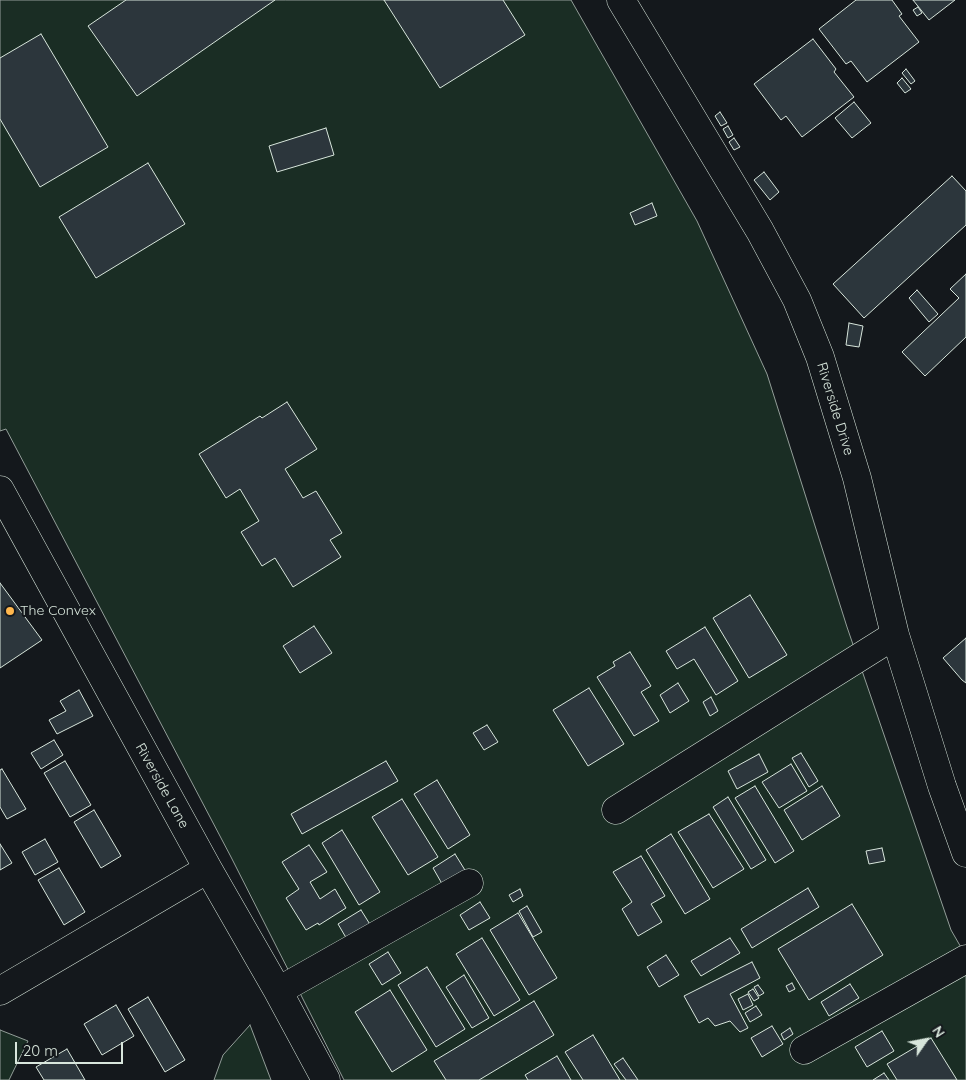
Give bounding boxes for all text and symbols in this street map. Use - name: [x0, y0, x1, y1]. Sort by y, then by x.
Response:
- street label: Riverside Drive: [813, 360, 857, 458]
- place label: The Convex: [20, 603, 96, 619]
- marker: The Convex: [4, 605, 16, 617]
- street label: Riverside Lane: [132, 741, 192, 831]
- north arrow: [901, 1015, 951, 1065]
- text: N: [928, 1023, 949, 1041]
- scale bar: [18, 1032, 125, 1064]
- text: 20 m: [23, 1041, 58, 1060]

